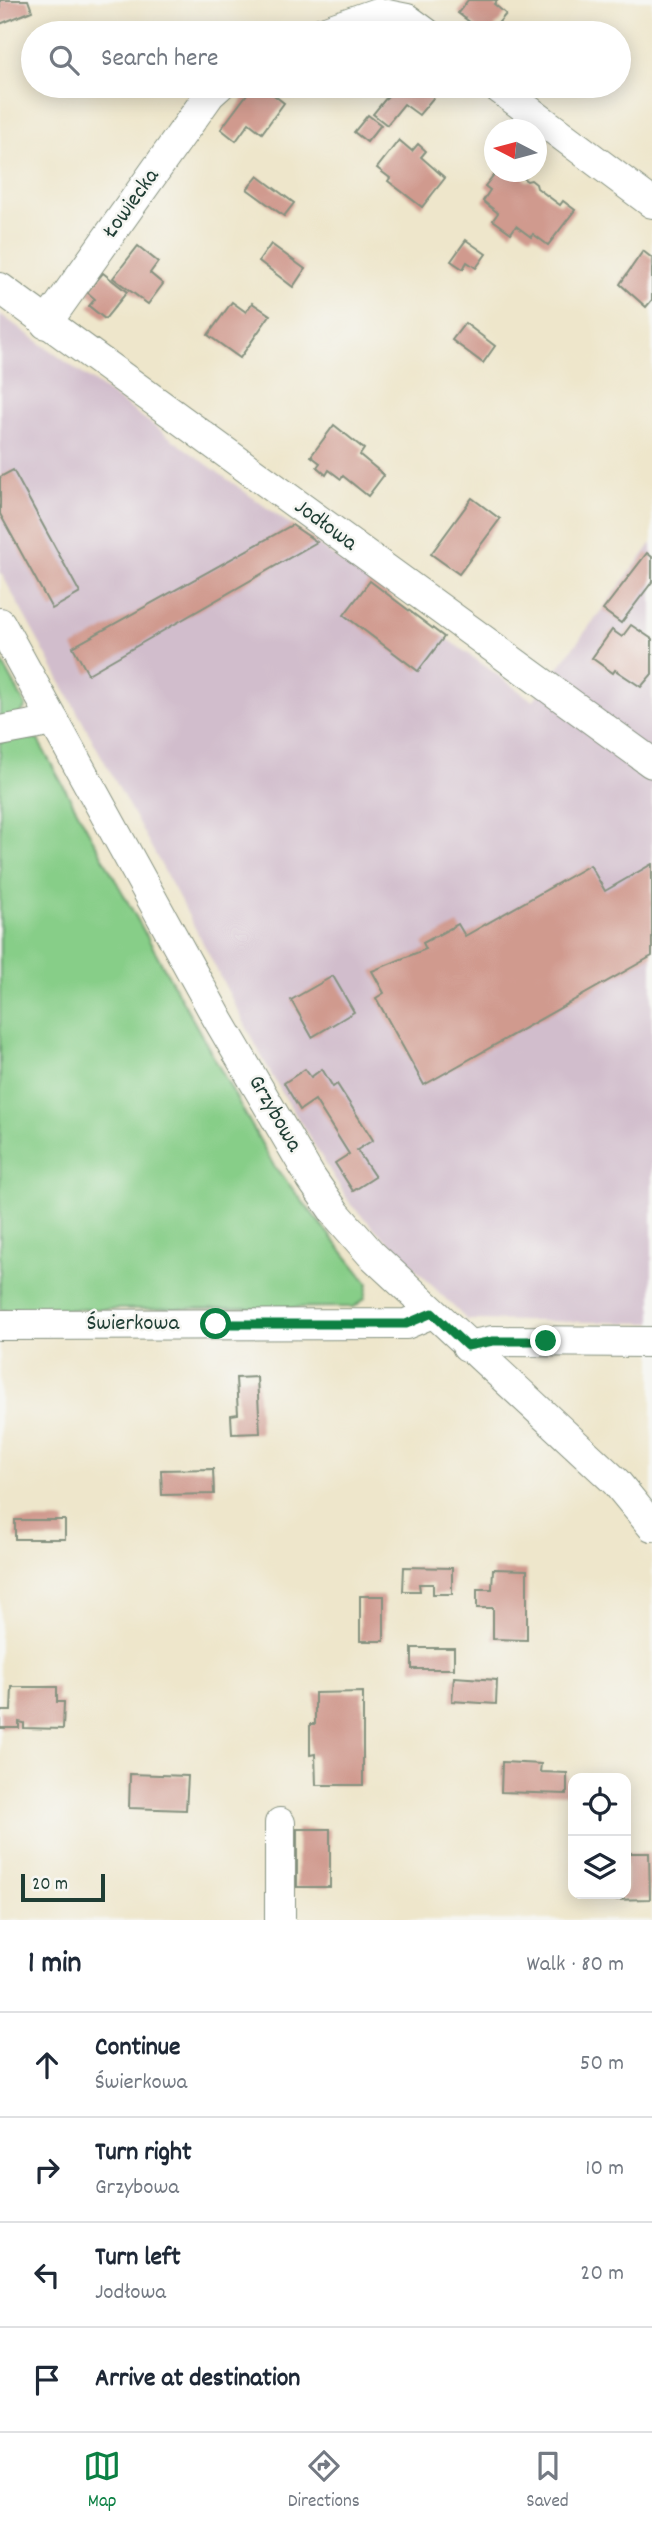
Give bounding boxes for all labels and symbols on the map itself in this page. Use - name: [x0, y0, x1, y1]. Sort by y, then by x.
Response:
- north arrow: [484, 119, 547, 182]
- street label: Łowiecka: [95, 162, 169, 246]
- street label: Jodłowa: [287, 492, 364, 561]
- street label: Grzybowa: [239, 1069, 310, 1160]
- street label: Świerkowa: [87, 1308, 180, 1341]
- route start: [200, 1308, 231, 1339]
- route end: [530, 1325, 561, 1356]
- scale bar: [21, 1871, 105, 1903]

